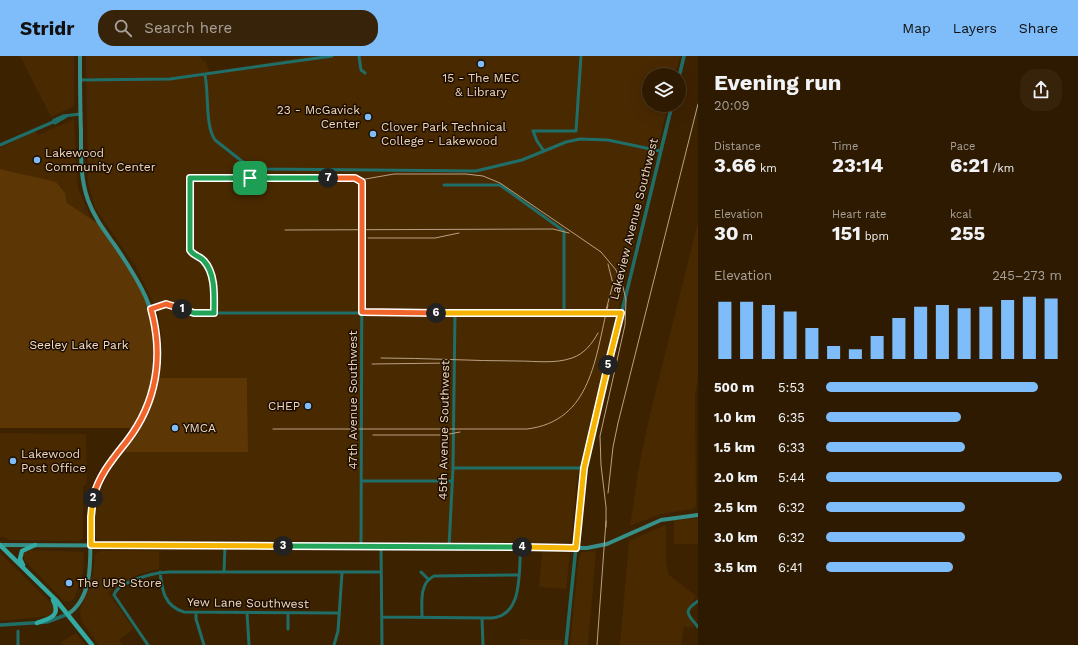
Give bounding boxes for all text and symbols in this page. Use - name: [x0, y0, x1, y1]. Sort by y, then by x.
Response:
- search box: [98, 10, 378, 46]
- text: Stridr: [20, 17, 74, 40]
- icon: search: [112, 17, 134, 39]
- text: Search here: [144, 19, 232, 37]
- text: Map: [902, 20, 931, 36]
- text: Layers: [953, 20, 997, 36]
- text: Share: [1019, 20, 1058, 36]
- marker: 15 - The MEC & Library: [476, 59, 486, 69]
- map controls: [642, 68, 686, 112]
- button: layers: [642, 68, 686, 112]
- button: share: [1020, 69, 1062, 111]
- text: Evening run: [714, 70, 842, 95]
- place label: 15 - The MEC & Library: [442, 71, 520, 99]
- text: 20:09: [714, 98, 750, 113]
- place label: 23 - McGavick Center: [277, 103, 360, 131]
- marker: 23 - McGavick Center: [363, 112, 373, 122]
- place label: Clover Park Technical College - Lakewood: [381, 120, 506, 148]
- marker: Clover Park Technical College - Lakewood: [368, 129, 378, 139]
- street label: Lakeview Avenue Southwest: [607, 137, 661, 301]
- text: Distance: [714, 140, 761, 153]
- text: Time: [832, 140, 858, 153]
- text: Pace: [950, 140, 975, 153]
- place label: Lakewood Community Center: [45, 146, 156, 174]
- text: 3.66: [714, 153, 756, 177]
- text: 23:14: [832, 153, 883, 177]
- text: 6:21: [950, 153, 989, 177]
- marker: Lakewood Community Center: [32, 155, 42, 165]
- pin: [233, 161, 267, 195]
- text: km: [756, 162, 777, 175]
- text: /km: [989, 162, 1014, 175]
- icon: arrive: [239, 167, 261, 189]
- pin: 7: [318, 168, 338, 188]
- text: 7: [325, 171, 331, 184]
- text: Elevation: [714, 208, 763, 221]
- text: Heart rate: [832, 208, 886, 221]
- text: kcal: [950, 208, 972, 221]
- text: 30: [714, 221, 739, 245]
- text: 151: [832, 221, 861, 245]
- text: 255: [950, 221, 985, 245]
- text: m: [739, 230, 753, 243]
- text: bpm: [861, 230, 889, 243]
- text: Elevation: [714, 268, 772, 283]
- text: 245–273 m: [992, 268, 1062, 283]
- pin: 1: [172, 299, 192, 319]
- text: 1: [180, 302, 184, 315]
- pin: 6: [426, 303, 446, 323]
- text: 6: [433, 306, 439, 319]
- street label: 47th Avenue Southwest: [346, 331, 360, 469]
- park label: Seeley Lake Park: [29, 338, 129, 352]
- pin: 5: [598, 355, 618, 375]
- text: 5: [605, 358, 611, 371]
- street label: 45th Avenue Southwest: [436, 360, 452, 500]
- text: 500 m: [714, 380, 754, 395]
- text: 5:53: [778, 380, 805, 395]
- place label: CHEP: [268, 399, 300, 413]
- marker: CHEP: [303, 401, 313, 411]
- text: 1.0 km: [714, 410, 756, 425]
- text: 6:35: [778, 410, 805, 425]
- place label: YMCA: [183, 421, 216, 435]
- marker: YMCA: [170, 423, 180, 433]
- text: 1.5 km: [714, 440, 755, 455]
- text: 6:33: [778, 440, 805, 455]
- place label: Lakewood Post Office: [21, 447, 86, 475]
- marker: Lakewood Post Office: [8, 456, 18, 466]
- text: 2.0 km: [714, 470, 758, 485]
- text: 5:44: [778, 470, 805, 485]
- pin: 2: [83, 488, 103, 508]
- text: 2: [90, 491, 96, 504]
- text: 2.5 km: [714, 500, 757, 515]
- text: 6:32: [778, 500, 805, 515]
- text: 3.0 km: [714, 530, 758, 545]
- text: 6:32: [778, 530, 805, 545]
- pin: 3: [273, 536, 293, 556]
- pin: 4: [512, 537, 532, 557]
- text: 3: [280, 539, 286, 552]
- text: 4: [518, 540, 526, 553]
- text: 3.5 km: [714, 560, 757, 575]
- text: 6:41: [778, 560, 803, 575]
- place label: The UPS Store: [77, 576, 162, 590]
- marker: The UPS Store: [64, 578, 74, 588]
- street label: Yew Lane Southwest: [187, 595, 309, 611]

